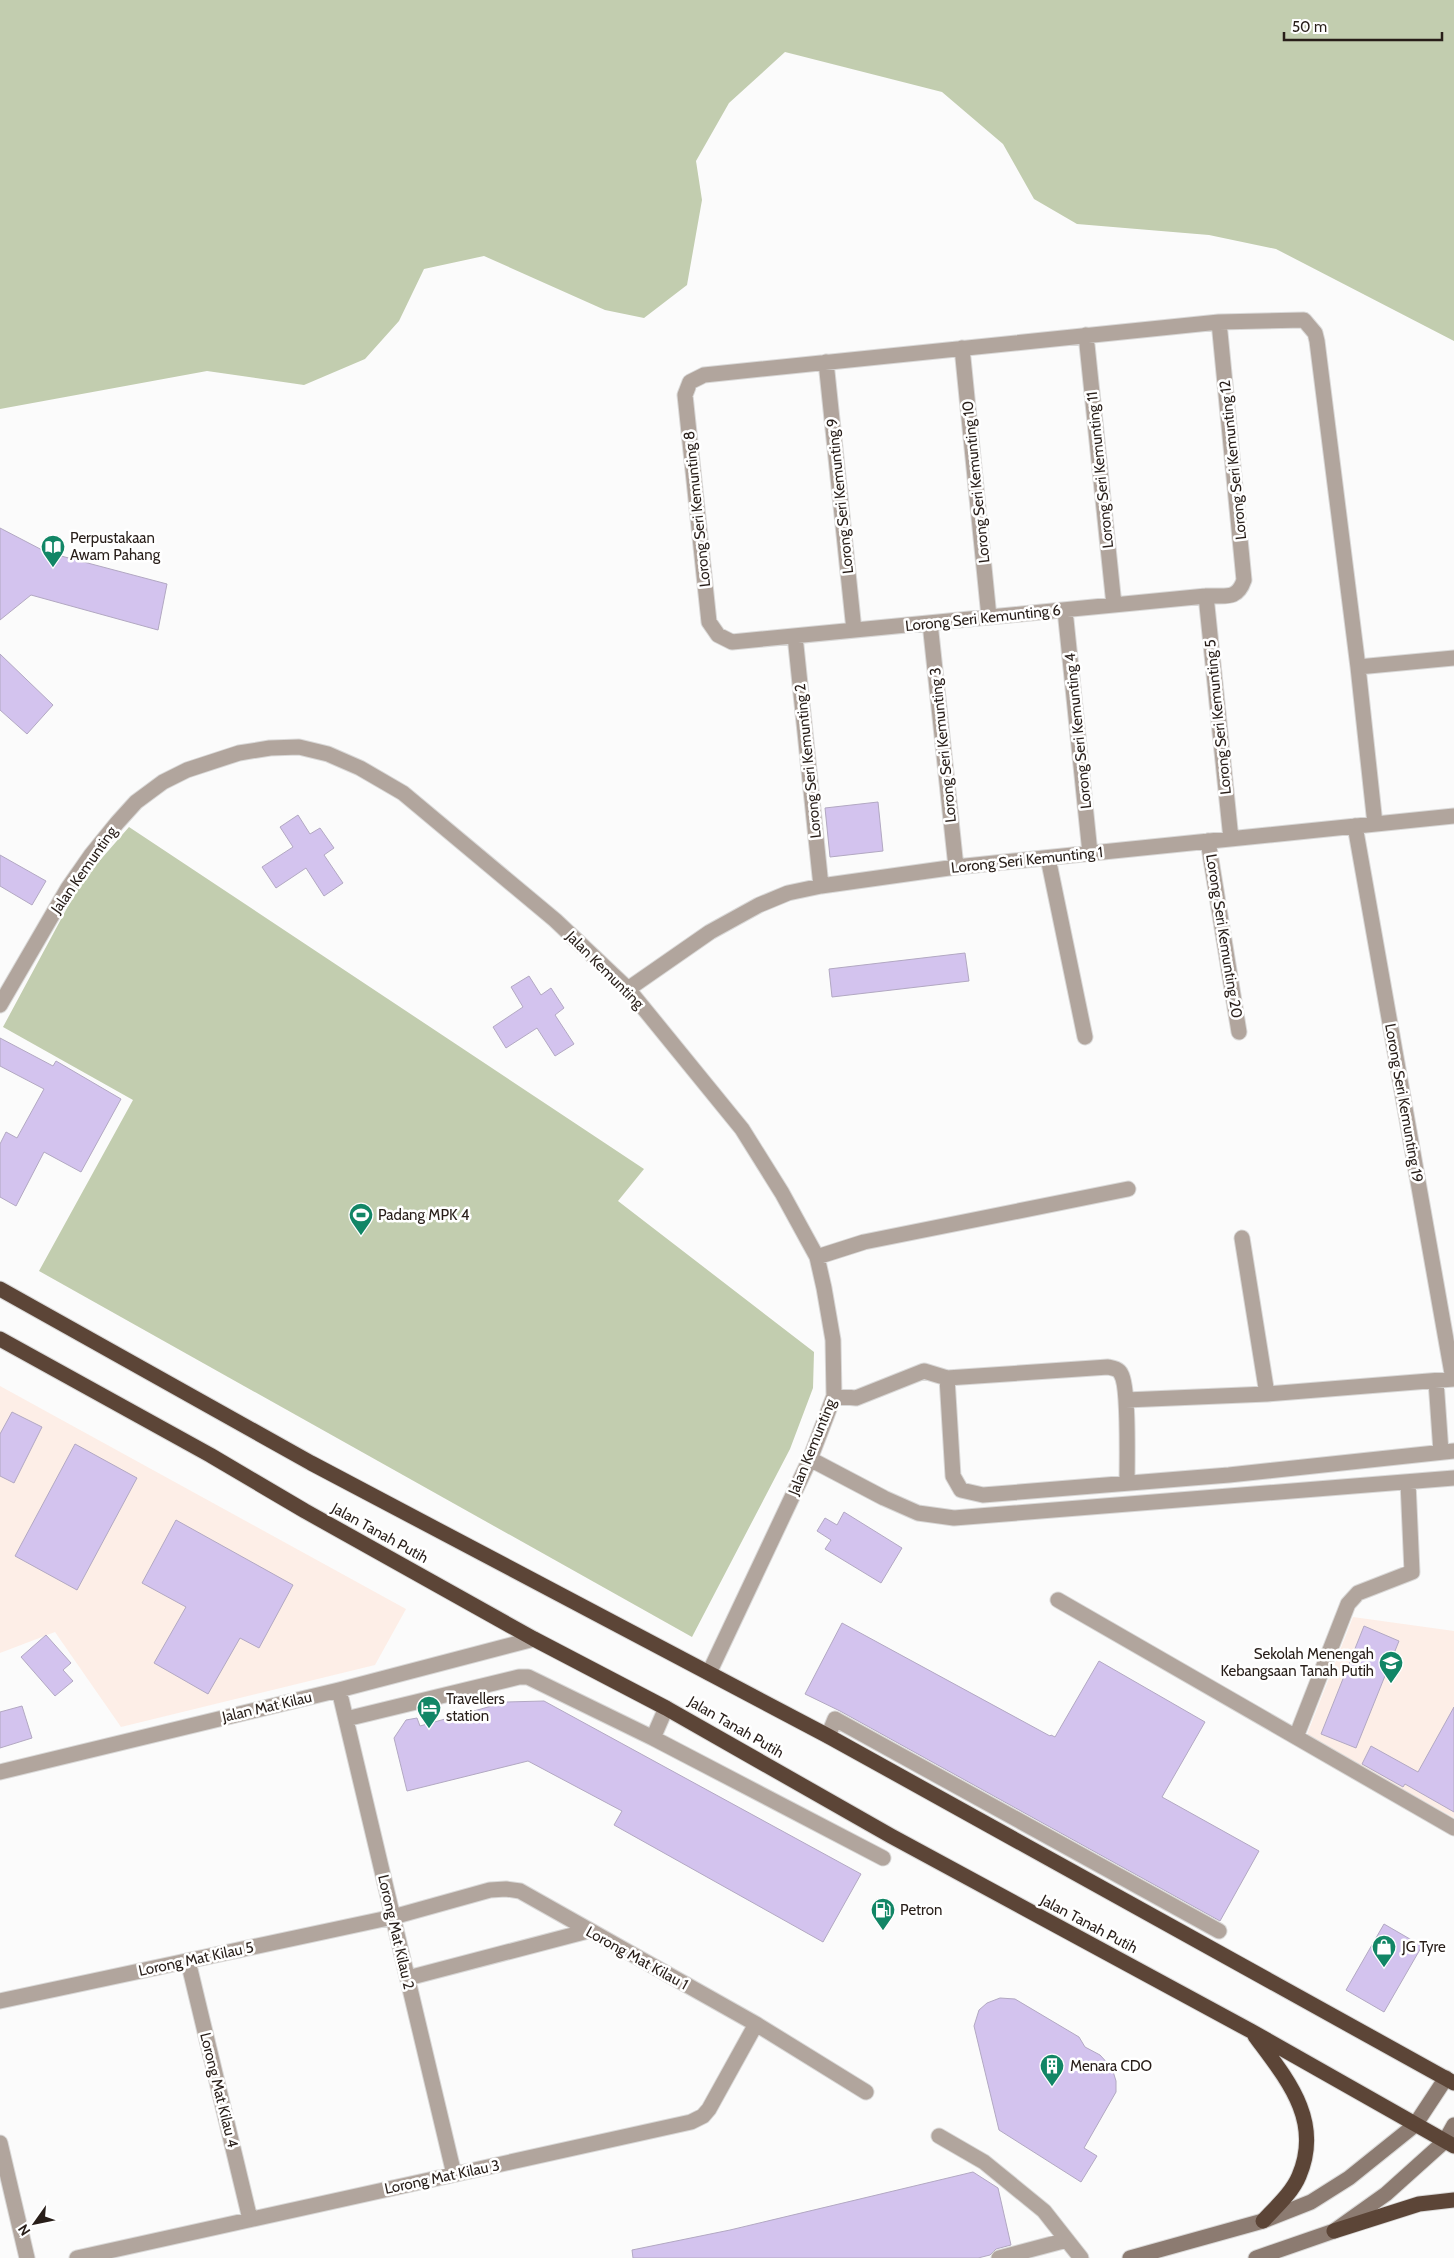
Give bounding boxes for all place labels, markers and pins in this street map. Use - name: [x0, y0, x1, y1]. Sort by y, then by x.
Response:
- place label: Perpustakaan Awam Pahang: [70, 529, 161, 564]
- library icon: Perpustakaan Awam Pahang: [40, 534, 66, 568]
- sports icon: Padang MPK 4: [348, 1202, 374, 1236]
- place label: Padang MPK 4: [378, 1206, 470, 1224]
- place label: Sekolah Menengah Kebangsaan Tanah Putih: [1221, 1645, 1374, 1680]
- school or university icon: Sekolah Menengah Kebangsaan Tanah Putih: [1378, 1650, 1404, 1684]
- place label: Travellers station: [446, 1690, 505, 1725]
- hotel icon: Travellers station: [416, 1695, 442, 1729]
- fuel station icon: Petron: [870, 1897, 896, 1931]
- place label: Petron: [900, 1901, 942, 1919]
- shop icon: JG Tyre: [1371, 1934, 1397, 1968]
- place label: JG Tyre: [1401, 1938, 1446, 1956]
- building icon: Menara CDO: [1039, 2053, 1065, 2087]
- place label: Menara CDO: [1070, 2057, 1152, 2075]

